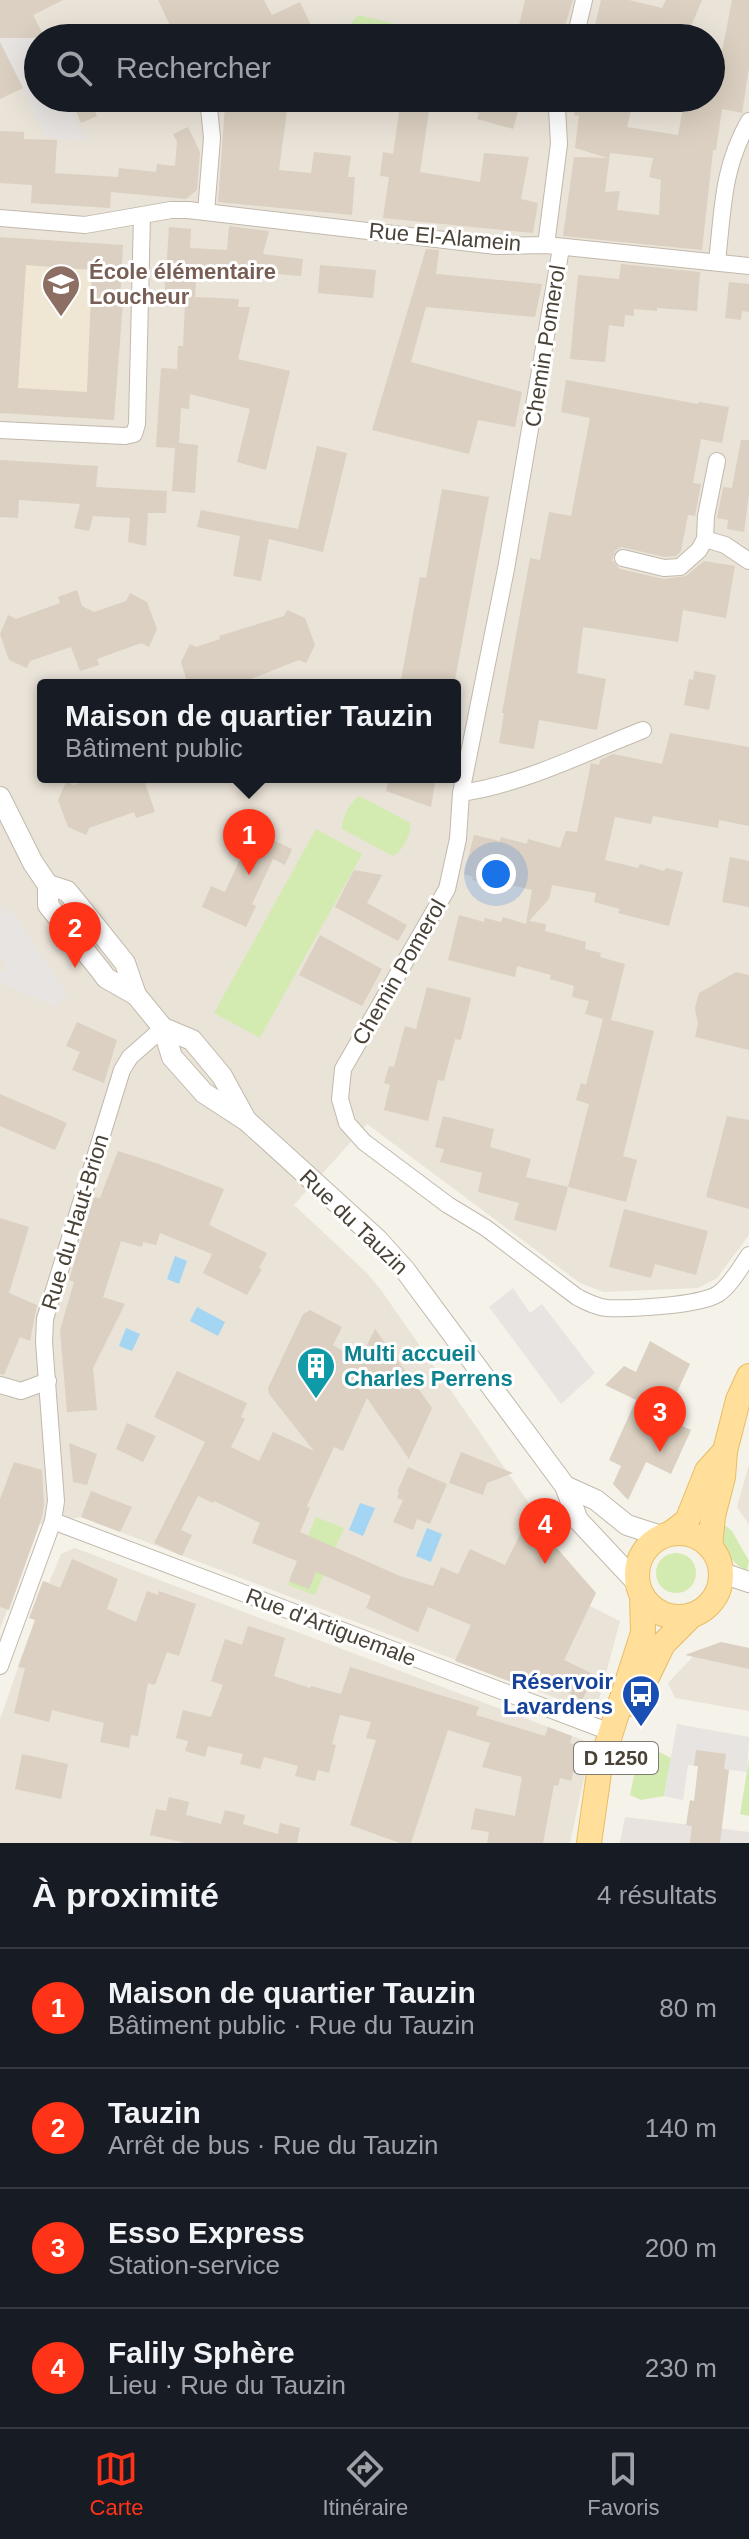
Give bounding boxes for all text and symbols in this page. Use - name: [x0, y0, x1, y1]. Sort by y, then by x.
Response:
- search box: [24, 24, 725, 112]
- icon: search: [52, 46, 96, 90]
- text: Rechercher: [116, 51, 271, 84]
- street label: Rue El-Alamein: [368, 218, 522, 256]
- place label: École élémentaire Loucheur: [89, 259, 276, 309]
- school or university icon: École élémentaire Loucheur: [40, 263, 82, 318]
- street label: Chemin Pomerol: [520, 263, 570, 429]
- popup: [37, 679, 461, 783]
- text: Maison de quartier Tauzin: [65, 699, 433, 732]
- text: Bâtiment public: [65, 733, 243, 763]
- pin: 1: [223, 809, 275, 875]
- your location: [476, 854, 516, 894]
- street label: Chemin Pomerol: [347, 895, 451, 1049]
- pin: 2: [49, 902, 101, 968]
- street label: Rue du Haut-Brion: [36, 1131, 114, 1313]
- street label: Rue du Tauzin: [295, 1164, 413, 1280]
- place label: Multi accueil Charles Perrens: [344, 1341, 513, 1391]
- building icon: Multi accueil Charles Perrens: [295, 1345, 337, 1400]
- pin: 3: [634, 1386, 686, 1452]
- pin: 4: [519, 1498, 571, 1564]
- street label: Rue d'Artiguemale: [242, 1583, 420, 1671]
- place label: Réservoir Lavardens: [503, 1669, 613, 1719]
- bus stop icon: Réservoir Lavardens: [620, 1673, 662, 1728]
- road number: D 1250: [574, 1742, 658, 1774]
- text: À proximité: [32, 1876, 219, 1914]
- text: 4 résultats: [597, 1880, 717, 1910]
- text: Maison de quartier Tauzin: [108, 1976, 476, 2009]
- text: 1: [51, 1993, 65, 2023]
- text: 80 m: [659, 1993, 717, 2023]
- text: Bâtiment public · Rue du Tauzin: [108, 2010, 475, 2040]
- text: Tauzin: [108, 2096, 201, 2129]
- text: 2: [51, 2113, 65, 2143]
- text: 140 m: [645, 2113, 717, 2143]
- text: Arrêt de bus · Rue du Tauzin: [108, 2130, 438, 2160]
- text: Esso Express: [108, 2216, 305, 2249]
- text: 3: [51, 2233, 65, 2263]
- text: 200 m: [645, 2233, 717, 2263]
- text: Station-service: [108, 2250, 280, 2280]
- text: Falily Sphère: [108, 2336, 295, 2369]
- text: 4: [51, 2353, 65, 2383]
- text: 230 m: [645, 2353, 717, 2383]
- text: Lieu · Rue du Tauzin: [108, 2370, 346, 2400]
- tab: Carte: [90, 2447, 143, 2521]
- tab: Itinéraire: [323, 2447, 408, 2521]
- tab: Favoris: [587, 2447, 659, 2521]

